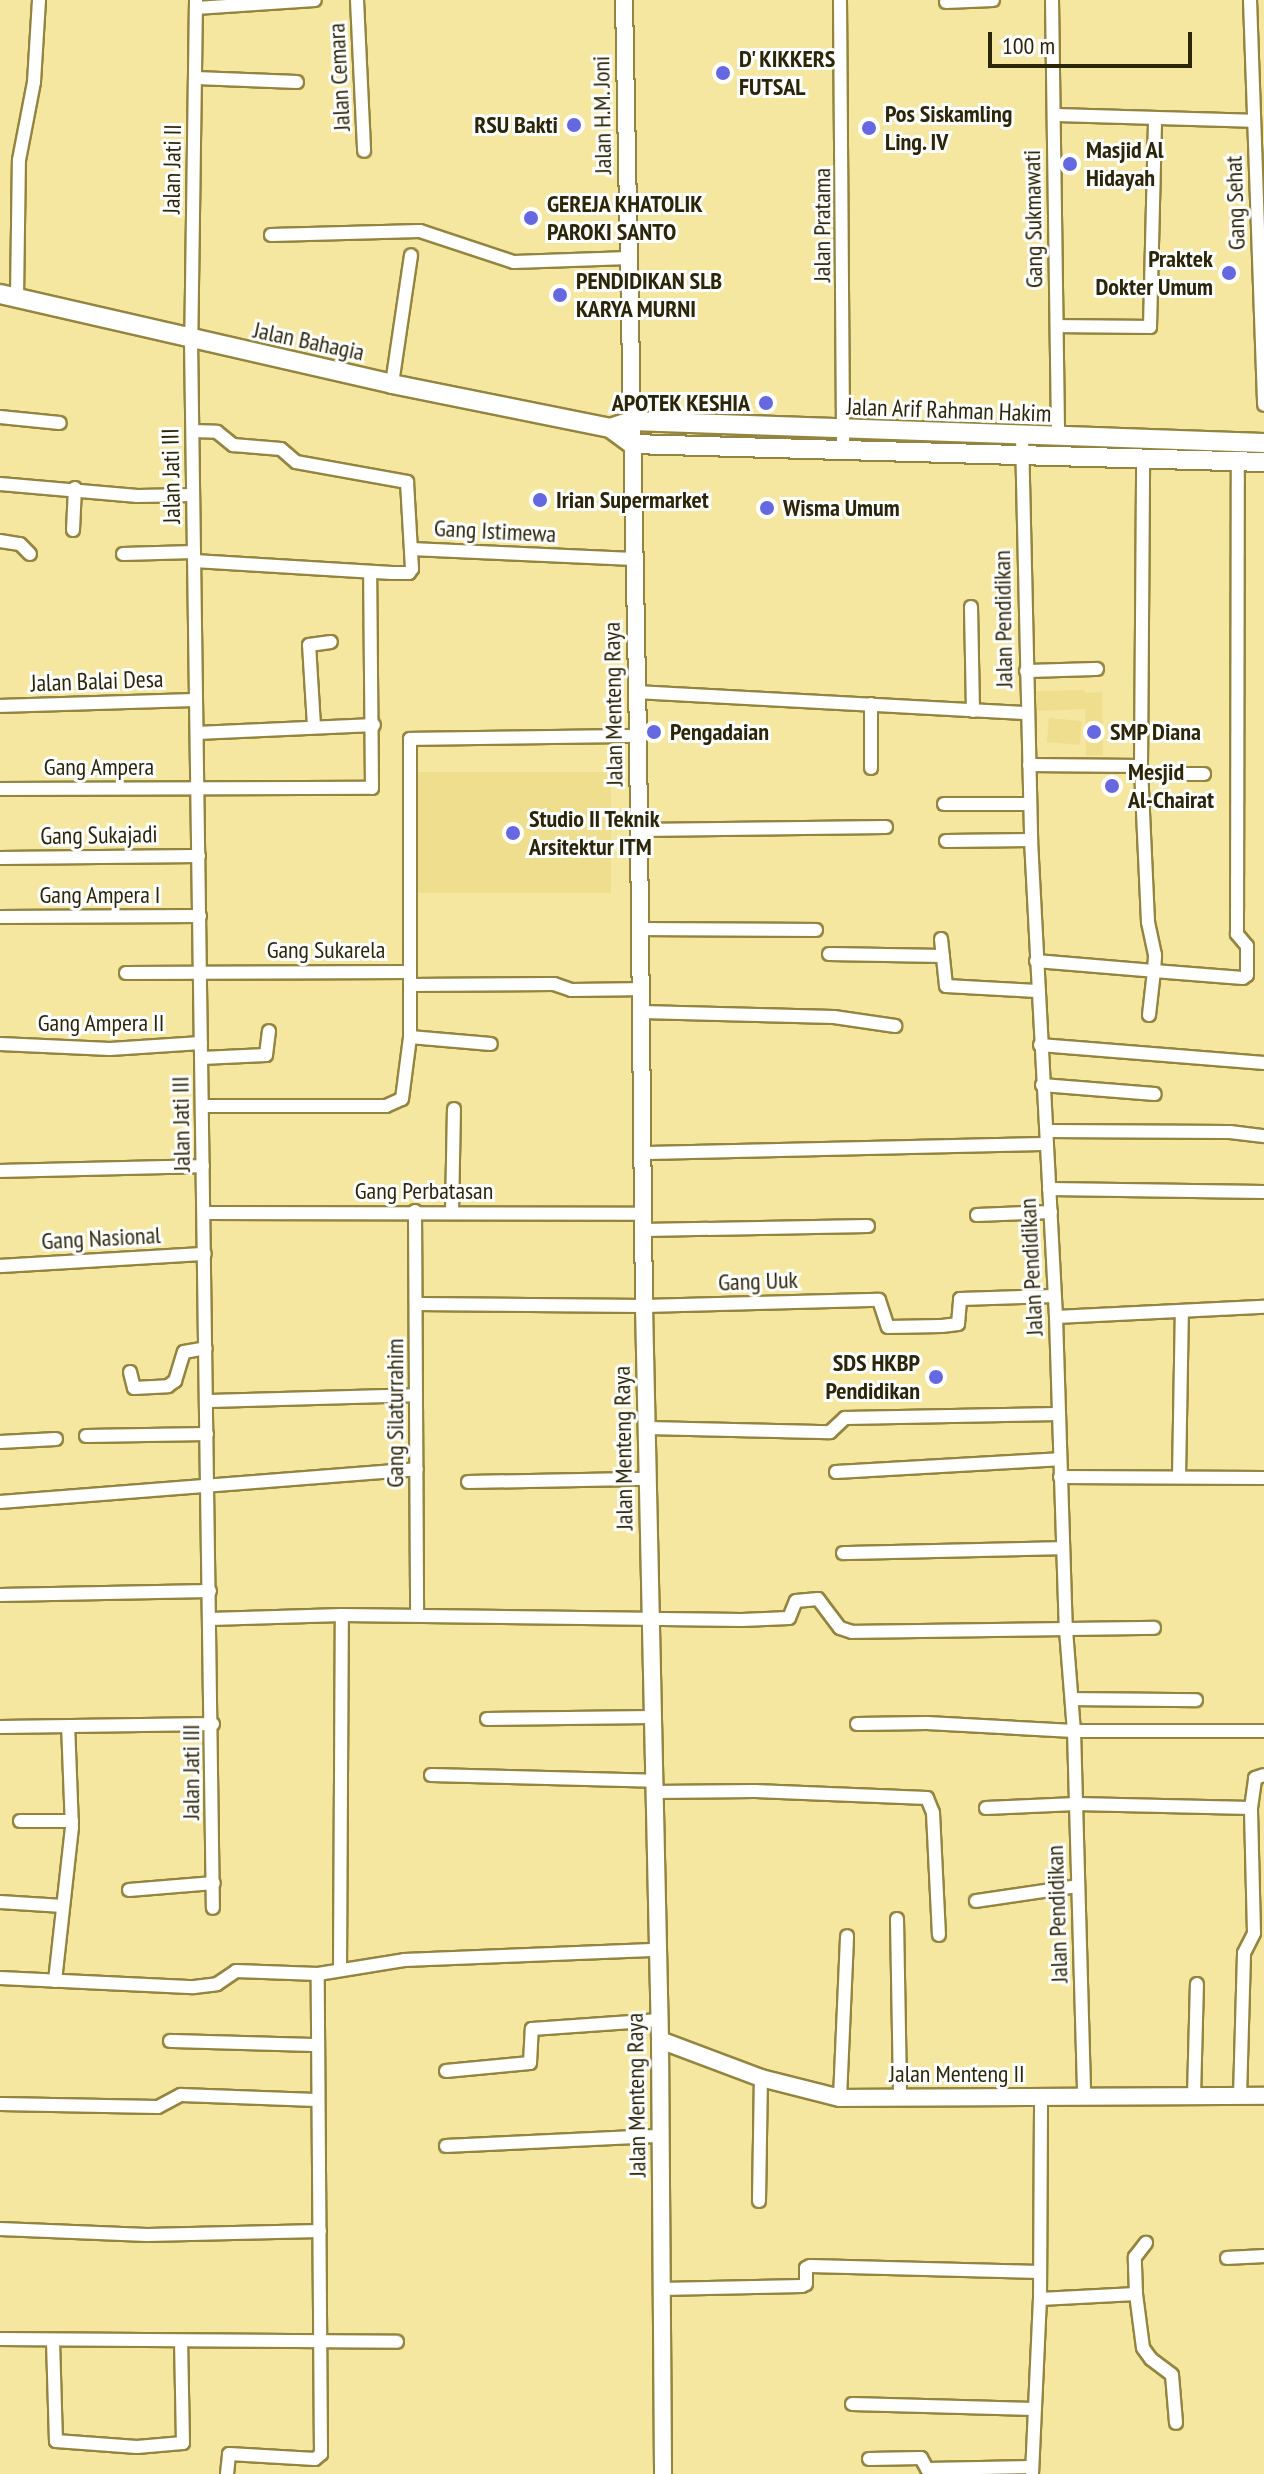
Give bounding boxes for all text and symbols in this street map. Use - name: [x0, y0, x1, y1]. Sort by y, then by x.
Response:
- scale bar: [992, 16, 1196, 66]
- street label: Jalan Cemara: [322, 22, 356, 132]
- text: 100 m: [1002, 30, 1055, 61]
- place label: D' KIKKERS FUTSAL: [739, 45, 837, 101]
- street label: Jalan H.M. Joni: [587, 55, 617, 175]
- marker: D' KIKKERS FUTSAL: [714, 64, 732, 82]
- place label: Pos Siskamling Ling. IV: [885, 100, 1012, 156]
- place label: RSU Bakti: [474, 111, 558, 139]
- marker: RSU Bakti: [565, 116, 583, 134]
- marker: Pos Siskamling Ling. IV: [860, 119, 878, 137]
- street label: Jalan Jati II: [157, 124, 187, 214]
- place label: Masjid Al Hidayah: [1086, 136, 1165, 192]
- street label: Gang Sukmawati: [1017, 150, 1049, 288]
- marker: Masjid Al Hidayah: [1061, 155, 1079, 173]
- street label: Gang Sehat: [1219, 155, 1251, 251]
- street label: Jalan Pratama: [808, 168, 836, 282]
- place label: GEREJA KHATOLIK PAROKI SANTO: [547, 190, 704, 246]
- marker: GEREJA KHATOLIK PAROKI SANTO: [522, 209, 540, 227]
- place label: Praktek Dokter Umum: [1095, 245, 1213, 301]
- marker: Praktek Dokter Umum: [1220, 264, 1238, 282]
- place label: PENDIDIKAN SLB KARYA MURNI: [576, 267, 722, 323]
- marker: PENDIDIKAN SLB KARYA MURNI: [551, 286, 569, 304]
- street label: Jalan Bahagia: [251, 315, 367, 367]
- place label: APOTEK KESHIA: [611, 389, 750, 417]
- street label: Jalan Arif Rahman Hakim: [846, 392, 1052, 428]
- marker: APOTEK KESHIA: [757, 394, 775, 412]
- street label: Jalan Jati III: [156, 428, 186, 524]
- place label: Irian Supermarket: [556, 486, 709, 514]
- marker: Irian Supermarket: [531, 491, 549, 509]
- place label: Wisma Umum: [783, 494, 900, 522]
- marker: Wisma Umum: [758, 499, 776, 517]
- street label: Gang Istimewa: [433, 513, 557, 549]
- street label: Jalan Pendidikan: [987, 550, 1019, 688]
- street label: Jalan Menteng Raya: [597, 622, 629, 786]
- street label: Jalan Balai Desa: [30, 664, 164, 698]
- place label: Pengadaian: [670, 718, 769, 746]
- place label: SMP Diana: [1110, 718, 1202, 746]
- marker: Pengadaian: [645, 723, 663, 741]
- marker: SMP Diana: [1085, 723, 1103, 741]
- street label: Gang Ampera: [44, 753, 154, 781]
- place label: Mesjid Al-Chairat: [1128, 758, 1214, 814]
- marker: Mesjid Al-Chairat: [1103, 777, 1121, 795]
- place label: Studio II Teknik Arsitektur ITM: [529, 805, 660, 861]
- street label: Gang Sukajadi: [40, 820, 158, 850]
- marker: Studio II Teknik Arsitektur ITM: [504, 824, 522, 842]
- street label: Gang Ampera I: [39, 881, 161, 909]
- street label: Gang Sukarela: [267, 936, 385, 964]
- street label: Gang Ampera II: [37, 1009, 165, 1037]
- street label: Jalan Jati III: [166, 1076, 196, 1172]
- street label: Gang Perbatasan: [355, 1177, 493, 1205]
- street label: Jalan Pendidikan: [1013, 1198, 1049, 1336]
- street label: Gang Nasional: [41, 1220, 161, 1256]
- street label: Gang Uuk: [718, 1265, 798, 1297]
- street label: Gang Silaturrahim: [381, 1338, 409, 1488]
- place label: SDS HKBP Pendidikan: [825, 1349, 920, 1405]
- street label: Jalan Menteng Raya: [607, 1366, 639, 1530]
- marker: SDS HKBP Pendidikan: [927, 1368, 945, 1386]
- street label: Jalan Jati III: [177, 1724, 205, 1820]
- street label: Jalan Pendidikan: [1040, 1845, 1074, 1983]
- street label: Jalan Menteng Raya: [620, 2013, 652, 2177]
- street label: Jalan Menteng II: [889, 2060, 1025, 2088]

